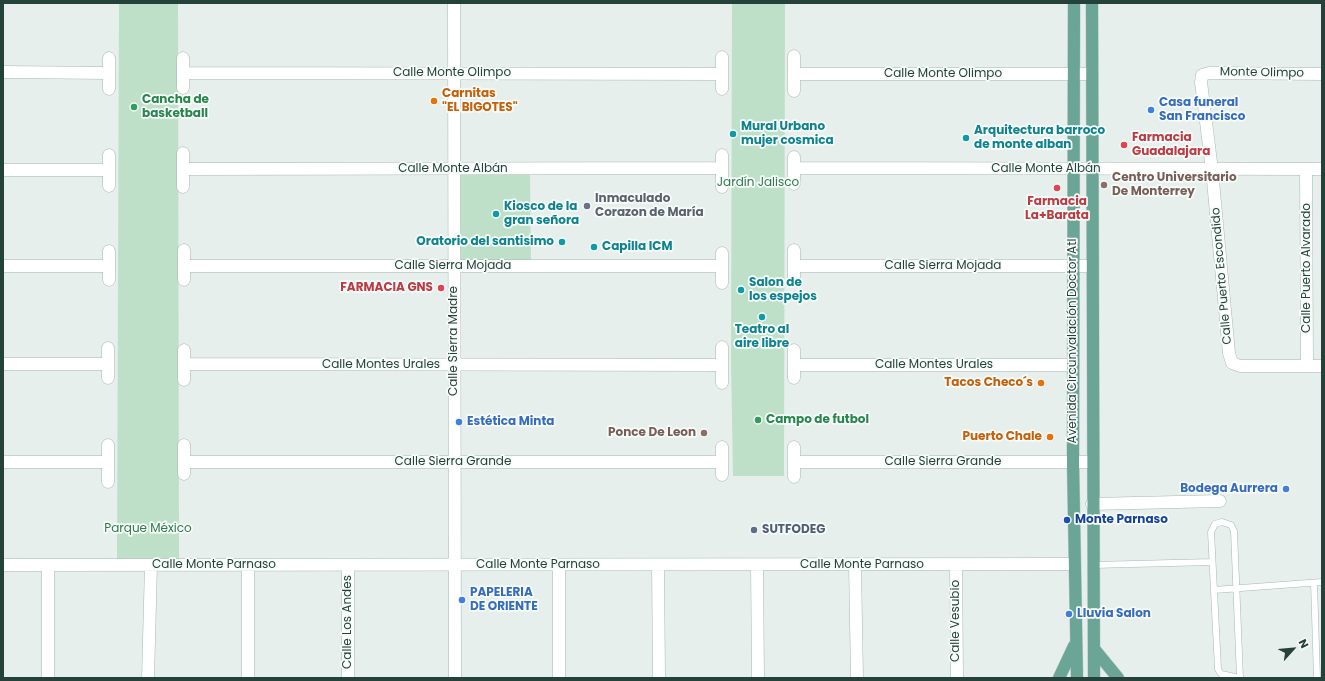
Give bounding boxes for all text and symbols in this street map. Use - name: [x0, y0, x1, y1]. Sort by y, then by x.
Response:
- street label: Monte Olimpo: [1220, 65, 1304, 81]
- street label: Calle Monte Olimpo: [393, 66, 511, 80]
- street label: Calle Monte Olimpo: [884, 67, 1002, 81]
- place label: Carnitas "EL BIGOTES": [442, 87, 518, 115]
- place label: Cancha de basketball: [142, 93, 209, 121]
- marker: Carnitas "EL BIGOTES": [429, 96, 439, 106]
- place label: Casa funeral San Francisco: [1159, 96, 1245, 124]
- marker: Cancha de basketball: [129, 102, 139, 112]
- marker: Casa funeral San Francisco: [1146, 105, 1156, 115]
- place label: Mural Urbano mujer cosmica: [741, 120, 834, 148]
- place label: Arquitectura barroco de monte alban: [974, 124, 1105, 152]
- marker: Mural Urbano mujer cosmica: [728, 129, 738, 139]
- place label: Farmacia Guadalajara: [1132, 131, 1210, 159]
- marker: Arquitectura barroco de monte alban: [961, 133, 971, 143]
- marker: Farmacia Guadalajara: [1119, 140, 1129, 150]
- street label: Calle Monte Albán: [398, 162, 508, 176]
- street label: Calle Monte Albán: [991, 162, 1101, 176]
- place label: Centro Universitario De Monterrey: [1112, 171, 1237, 199]
- park label: Jardín Jalisco: [717, 176, 799, 190]
- marker: Centro Universitario De Monterrey: [1099, 180, 1109, 190]
- marker: Farmacia La+Barata: [1052, 183, 1062, 193]
- place label: Inmaculado Corazon de María: [595, 192, 704, 220]
- place label: Farmacia La+Barata: [1025, 195, 1089, 223]
- place label: Kiosco de la gran señora: [504, 200, 579, 228]
- marker: Inmaculado Corazon de María: [582, 201, 592, 211]
- street label: Calle Puerto Alvarado: [1300, 203, 1314, 333]
- street label: Calle Puerto Escondido: [1209, 207, 1235, 345]
- marker: Kiosco de la gran señora: [491, 209, 501, 219]
- place label: Oratorio del santisimo: [416, 235, 554, 249]
- marker: Oratorio del santisimo: [557, 237, 567, 247]
- street label: Avenida Circunvalación Doctor Atl: [1066, 239, 1080, 443]
- place label: Capilla ICM: [602, 240, 672, 254]
- marker: Capilla ICM: [589, 242, 599, 252]
- street label: Calle Sierra Mojada: [395, 259, 511, 273]
- street label: Calle Sierra Mojada: [885, 259, 1001, 273]
- place label: Salon de los espejos: [749, 276, 817, 304]
- place label: FARMACIA GNS: [340, 281, 433, 295]
- marker: FARMACIA GNS: [436, 283, 446, 293]
- marker: Salon de los espejos: [736, 285, 746, 295]
- street label: Calle Sierra Madre: [447, 286, 461, 396]
- marker: Teatro al aire libre: [757, 312, 767, 322]
- place label: Teatro al aire libre: [735, 323, 789, 351]
- street label: Calle Montes Urales: [322, 358, 440, 372]
- street label: Calle Montes Urales: [875, 358, 993, 372]
- place label: Tacos Checo´s: [944, 376, 1033, 390]
- marker: Tacos Checo´s: [1036, 378, 1046, 388]
- place label: Campo de futbol: [766, 413, 869, 427]
- place label: Estética Minta: [467, 415, 554, 429]
- marker: Campo de futbol: [753, 415, 763, 425]
- marker: Estética Minta: [454, 417, 464, 427]
- place label: Ponce De Leon: [608, 426, 696, 440]
- marker: Ponce De Leon: [699, 428, 709, 438]
- place label: Puerto Chale: [963, 430, 1042, 444]
- marker: Puerto Chale: [1045, 432, 1055, 442]
- street label: Calle Sierra Grande: [395, 455, 511, 469]
- street label: Calle Sierra Grande: [885, 455, 1001, 469]
- place label: Bodega Aurrera: [1180, 482, 1278, 496]
- marker: Bodega Aurrera: [1281, 484, 1291, 494]
- place label: Monte Parnaso: [1075, 513, 1168, 527]
- marker: Monte Parnaso: [1062, 515, 1072, 525]
- park label: Parque México: [104, 522, 192, 536]
- place label: SUTFODEG: [762, 523, 825, 537]
- marker: SUTFODEG: [749, 525, 759, 535]
- street label: Calle Monte Parnaso: [152, 558, 276, 572]
- street label: Calle Monte Parnaso: [476, 558, 600, 572]
- street label: Calle Monte Parnaso: [800, 558, 924, 572]
- street label: Calle Los Andes: [341, 575, 355, 669]
- street label: Calle Vesubio: [949, 580, 963, 662]
- place label: PAPELERIA DE ORIENTE: [470, 586, 538, 614]
- marker: PAPELERIA DE ORIENTE: [457, 595, 467, 605]
- place label: Lluvia Salon: [1077, 607, 1151, 621]
- marker: Lluvia Salon: [1064, 609, 1074, 619]
- north arrow: [1273, 629, 1313, 669]
- text: N: [1295, 636, 1313, 651]

